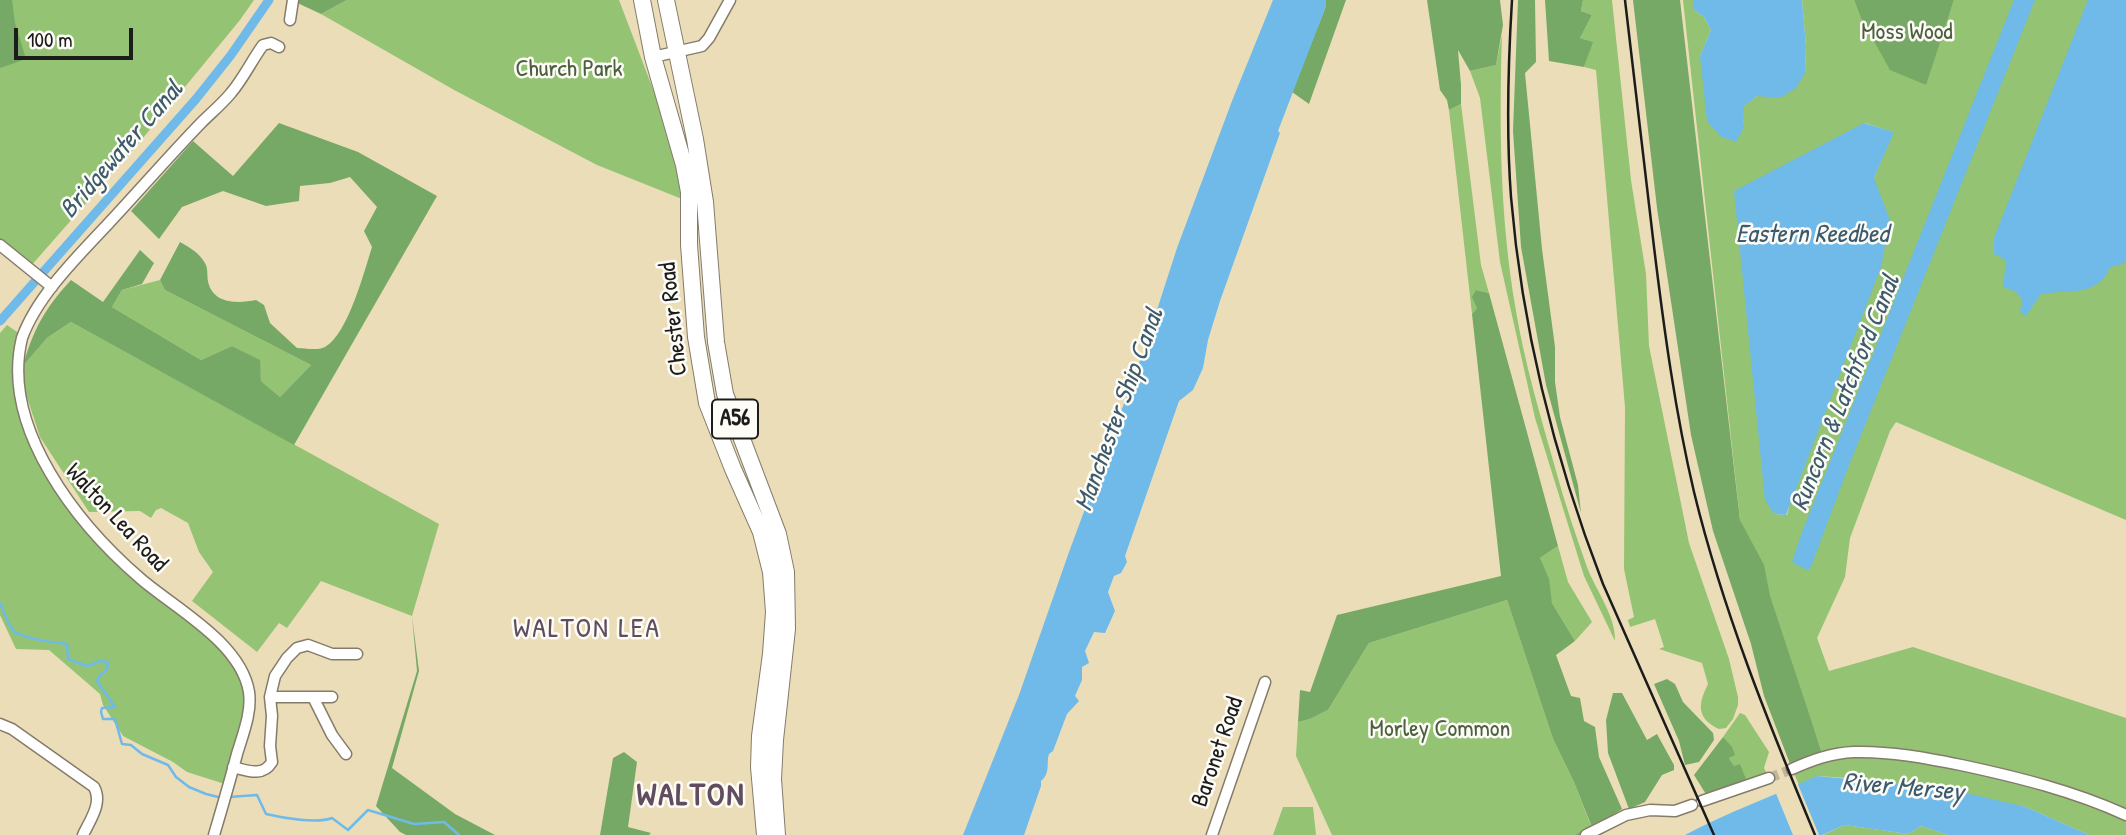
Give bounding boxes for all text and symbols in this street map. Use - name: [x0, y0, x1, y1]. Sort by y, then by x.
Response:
- scale bar: [18, 14, 136, 58]
- park label: Moss Wood: [1861, 19, 1953, 47]
- text: 100 m: [27, 25, 73, 54]
- park label: Church Park: [515, 56, 623, 84]
- water label: Bridgewater Canal: [54, 75, 190, 225]
- water label: Eastern Reedbed: [1736, 219, 1888, 251]
- street label: Chester Road: [654, 261, 694, 377]
- water label: Runcorn & Latchford Canal: [1785, 271, 1907, 515]
- water label: Manchester Ship Canal: [1069, 305, 1171, 515]
- road number: A56: [712, 400, 758, 438]
- street label: Walton Lea Road: [59, 458, 173, 578]
- district label: WALTON LEA: [514, 613, 660, 647]
- street label: Baronet Road: [1186, 693, 1250, 811]
- park label: Morley Common: [1370, 716, 1510, 744]
- water label: River Mersey: [1841, 767, 1965, 809]
- district label: WALTON: [637, 777, 745, 815]

